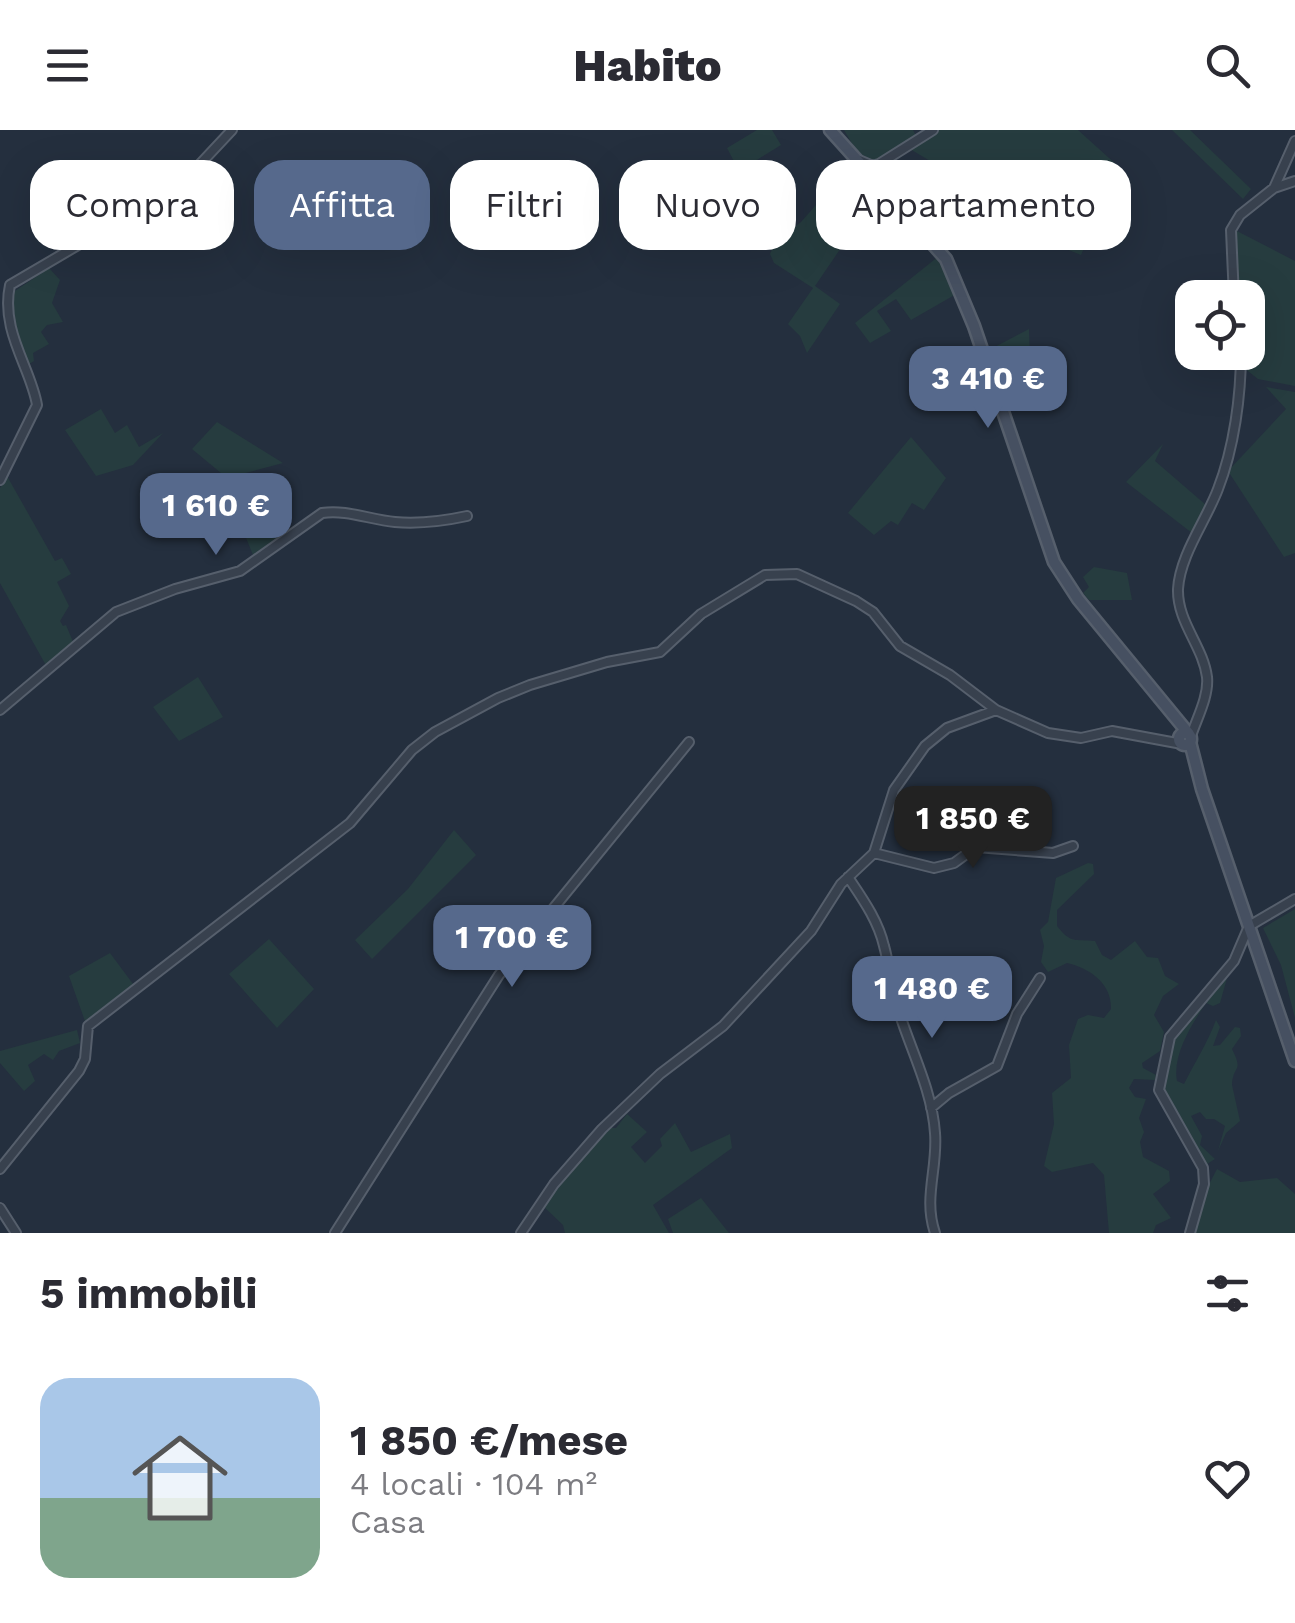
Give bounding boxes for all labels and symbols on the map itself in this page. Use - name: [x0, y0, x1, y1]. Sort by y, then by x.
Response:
- pin: 3 410 €: [896, 346, 1080, 431]
- pin: 1 610 €: [124, 473, 308, 558]
- pin: 1 850 €: [881, 786, 1065, 871]
- pin: 1 700 €: [420, 905, 604, 990]
- pin: 1 480 €: [840, 956, 1024, 1041]

